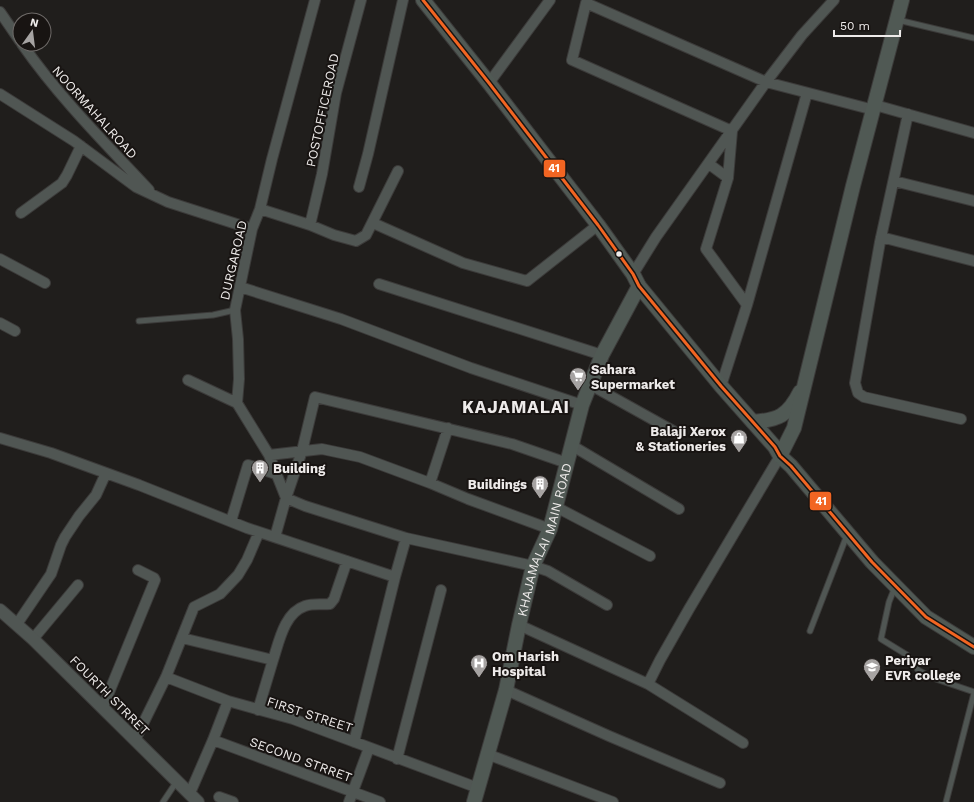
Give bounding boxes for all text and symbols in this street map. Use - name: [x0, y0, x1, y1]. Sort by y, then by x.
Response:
- north arrow: [12, 12, 52, 52]
- scale bar: [834, 12, 900, 38]
- text: N: [29, 15, 40, 30]
- text: 50 m: [840, 19, 870, 33]
- street label: POSTOFFICEROAD: [303, 52, 342, 168]
- street label: NOORMAHALROAD: [49, 63, 140, 162]
- line badge: 41: [543, 159, 566, 178]
- text: 41: [548, 162, 560, 175]
- street label: DURGAROAD: [217, 219, 250, 301]
- unlabelled marker: [614, 249, 624, 259]
- place label: Sahara Supermarket: [591, 362, 675, 392]
- supermarket icon: Sahara Supermarket: [568, 366, 588, 391]
- district label: KAJAMALAI: [462, 397, 570, 417]
- place label: Balaji Xerox & Stationeries: [636, 424, 726, 454]
- shop icon: Balaji Xerox & Stationeries: [729, 428, 749, 453]
- building icon: Building: [250, 458, 270, 483]
- place label: Building: [273, 461, 326, 476]
- street label: KHAJAMALAI MAIN ROAD: [514, 461, 575, 618]
- building icon: Buildings: [530, 474, 550, 499]
- place label: Buildings: [468, 477, 527, 492]
- line badge: 41: [809, 491, 832, 511]
- text: 41: [815, 495, 827, 508]
- place label: Om Harish Hospital: [492, 649, 559, 679]
- street label: FOURTH STRRET: [67, 653, 153, 738]
- hospital icon: Om Harish Hospital: [469, 653, 489, 678]
- place label: Periyar EVR college: [885, 653, 961, 683]
- school or university icon: Periyar EVR college: [862, 657, 882, 682]
- street label: FIRST STREET: [265, 694, 355, 735]
- street label: SECOND STRRET: [248, 734, 354, 785]

